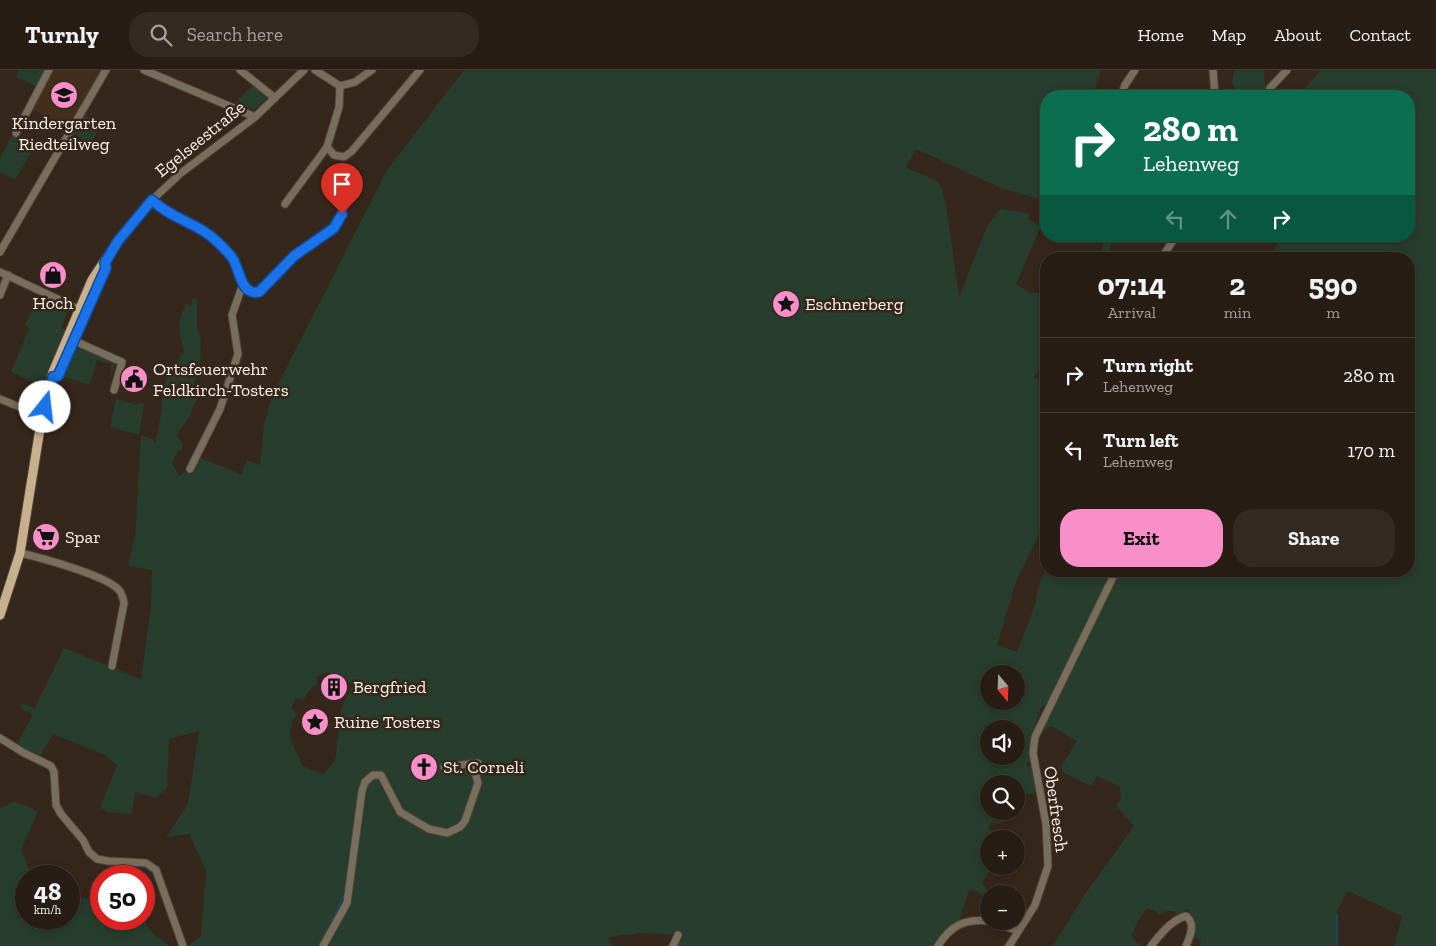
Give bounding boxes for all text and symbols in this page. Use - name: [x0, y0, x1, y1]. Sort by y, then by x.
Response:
- search box: [129, 12, 479, 57]
- text: Turnly: [25, 20, 99, 49]
- icon: search: [147, 21, 175, 49]
- text: Search here: [187, 23, 283, 46]
- text: Home: [1137, 24, 1184, 46]
- text: Map: [1212, 24, 1246, 46]
- text: About: [1274, 24, 1321, 46]
- text: Contact: [1349, 24, 1411, 46]
- school or university icon: Kindergarten Riedteilweg: [49, 80, 79, 110]
- street label: Egelseestraße: [151, 96, 249, 182]
- text: 280 m: [1143, 108, 1238, 150]
- icon: right: [1060, 110, 1125, 175]
- place label: Kindergarten Riedteilweg: [12, 112, 117, 155]
- text: Lehenweg: [1143, 150, 1239, 177]
- pin: [321, 163, 363, 214]
- icon: arrive: [328, 170, 356, 198]
- icon: left: [1161, 205, 1189, 233]
- icon: ahead: [1214, 205, 1242, 233]
- icon: right: [1267, 205, 1295, 233]
- shop icon: Hoch: [38, 260, 68, 290]
- text: 07:14: [1097, 267, 1166, 303]
- text: 2: [1229, 267, 1245, 303]
- text: 590: [1309, 267, 1358, 303]
- place icon: Eschnerberg: [771, 289, 801, 319]
- place label: Hoch: [33, 292, 73, 314]
- place label: Eschnerberg: [805, 293, 904, 315]
- text: Arrival: [1108, 303, 1156, 322]
- text: min: [1224, 303, 1251, 322]
- text: m: [1326, 303, 1340, 322]
- text: Turn right: [1103, 354, 1193, 377]
- place label: Ortsfeuerwehr Feldkirch-Tosters: [153, 358, 289, 401]
- icon: right: [1060, 361, 1088, 389]
- public building icon: Ortsfeuerwehr Feldkirch-Tosters: [119, 364, 149, 394]
- text: 280 m: [1343, 364, 1395, 387]
- text: Lehenweg: [1103, 377, 1173, 396]
- position arrow: [18, 380, 70, 432]
- text: Turn left: [1103, 429, 1178, 452]
- icon: left: [1060, 436, 1088, 464]
- text: 170 m: [1347, 439, 1395, 462]
- text: Lehenweg: [1103, 452, 1173, 471]
- button: Exit: [1060, 509, 1223, 567]
- button: Share: [1233, 509, 1395, 567]
- supermarket icon: Spar: [31, 522, 61, 552]
- place label: Spar: [65, 526, 101, 548]
- north arrow: [980, 665, 1025, 710]
- map controls: [980, 665, 1025, 930]
- building icon: Bergfried: [319, 672, 349, 702]
- place label: Bergfried: [353, 676, 427, 698]
- place icon: Ruine Tosters: [300, 707, 330, 737]
- place label: Ruine Tosters: [334, 711, 441, 733]
- button: sound: [980, 720, 1025, 765]
- church icon: St. Corneli: [409, 752, 439, 782]
- place label: St. Corneli: [443, 756, 524, 778]
- street label: Oberfresch: [1039, 765, 1073, 853]
- button: search: [980, 775, 1025, 820]
- button: +: [980, 830, 1025, 875]
- speed limit sign: 50: [90, 865, 155, 930]
- text: 48: [34, 876, 61, 906]
- button: −: [980, 885, 1025, 930]
- text: km/h: [34, 903, 61, 917]

